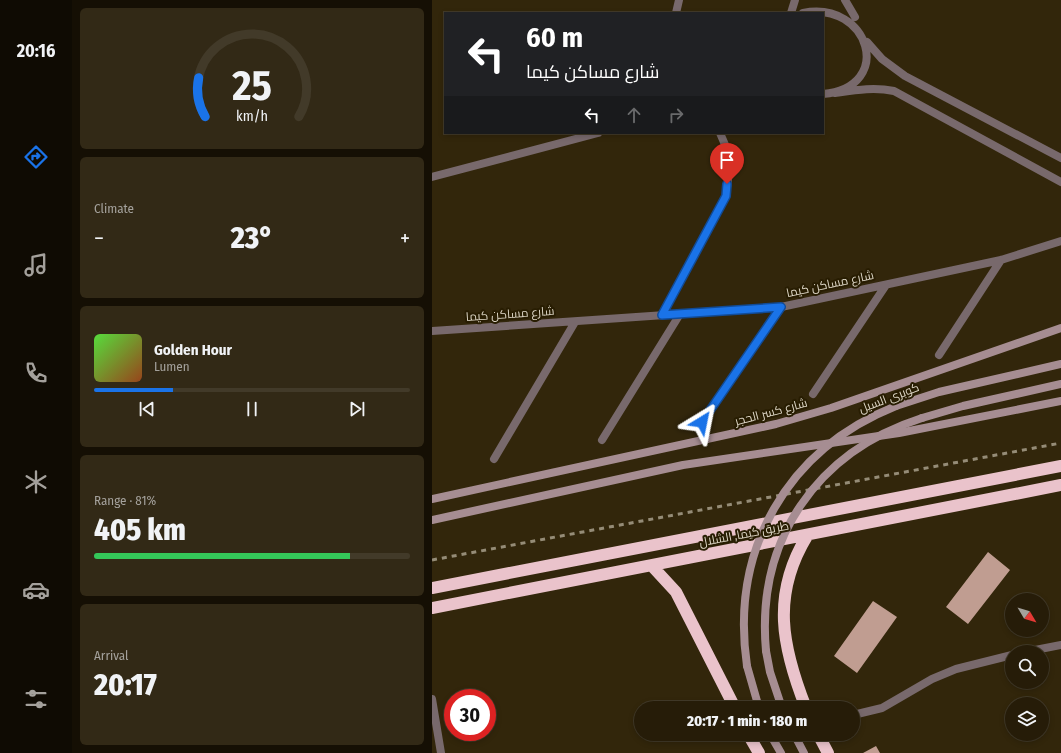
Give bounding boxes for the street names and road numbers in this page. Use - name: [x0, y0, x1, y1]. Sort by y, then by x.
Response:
- street label: شارع مساكن كيما: [785, 268, 875, 301]
- street label: شارع مساكن كيما: [465, 304, 555, 325]
- street label: كوبرى السيل: [857, 380, 921, 416]
- street label: شارع كسر الحجر: [732, 396, 809, 430]
- street label: طريق كيما, الشلال: [698, 518, 790, 550]

